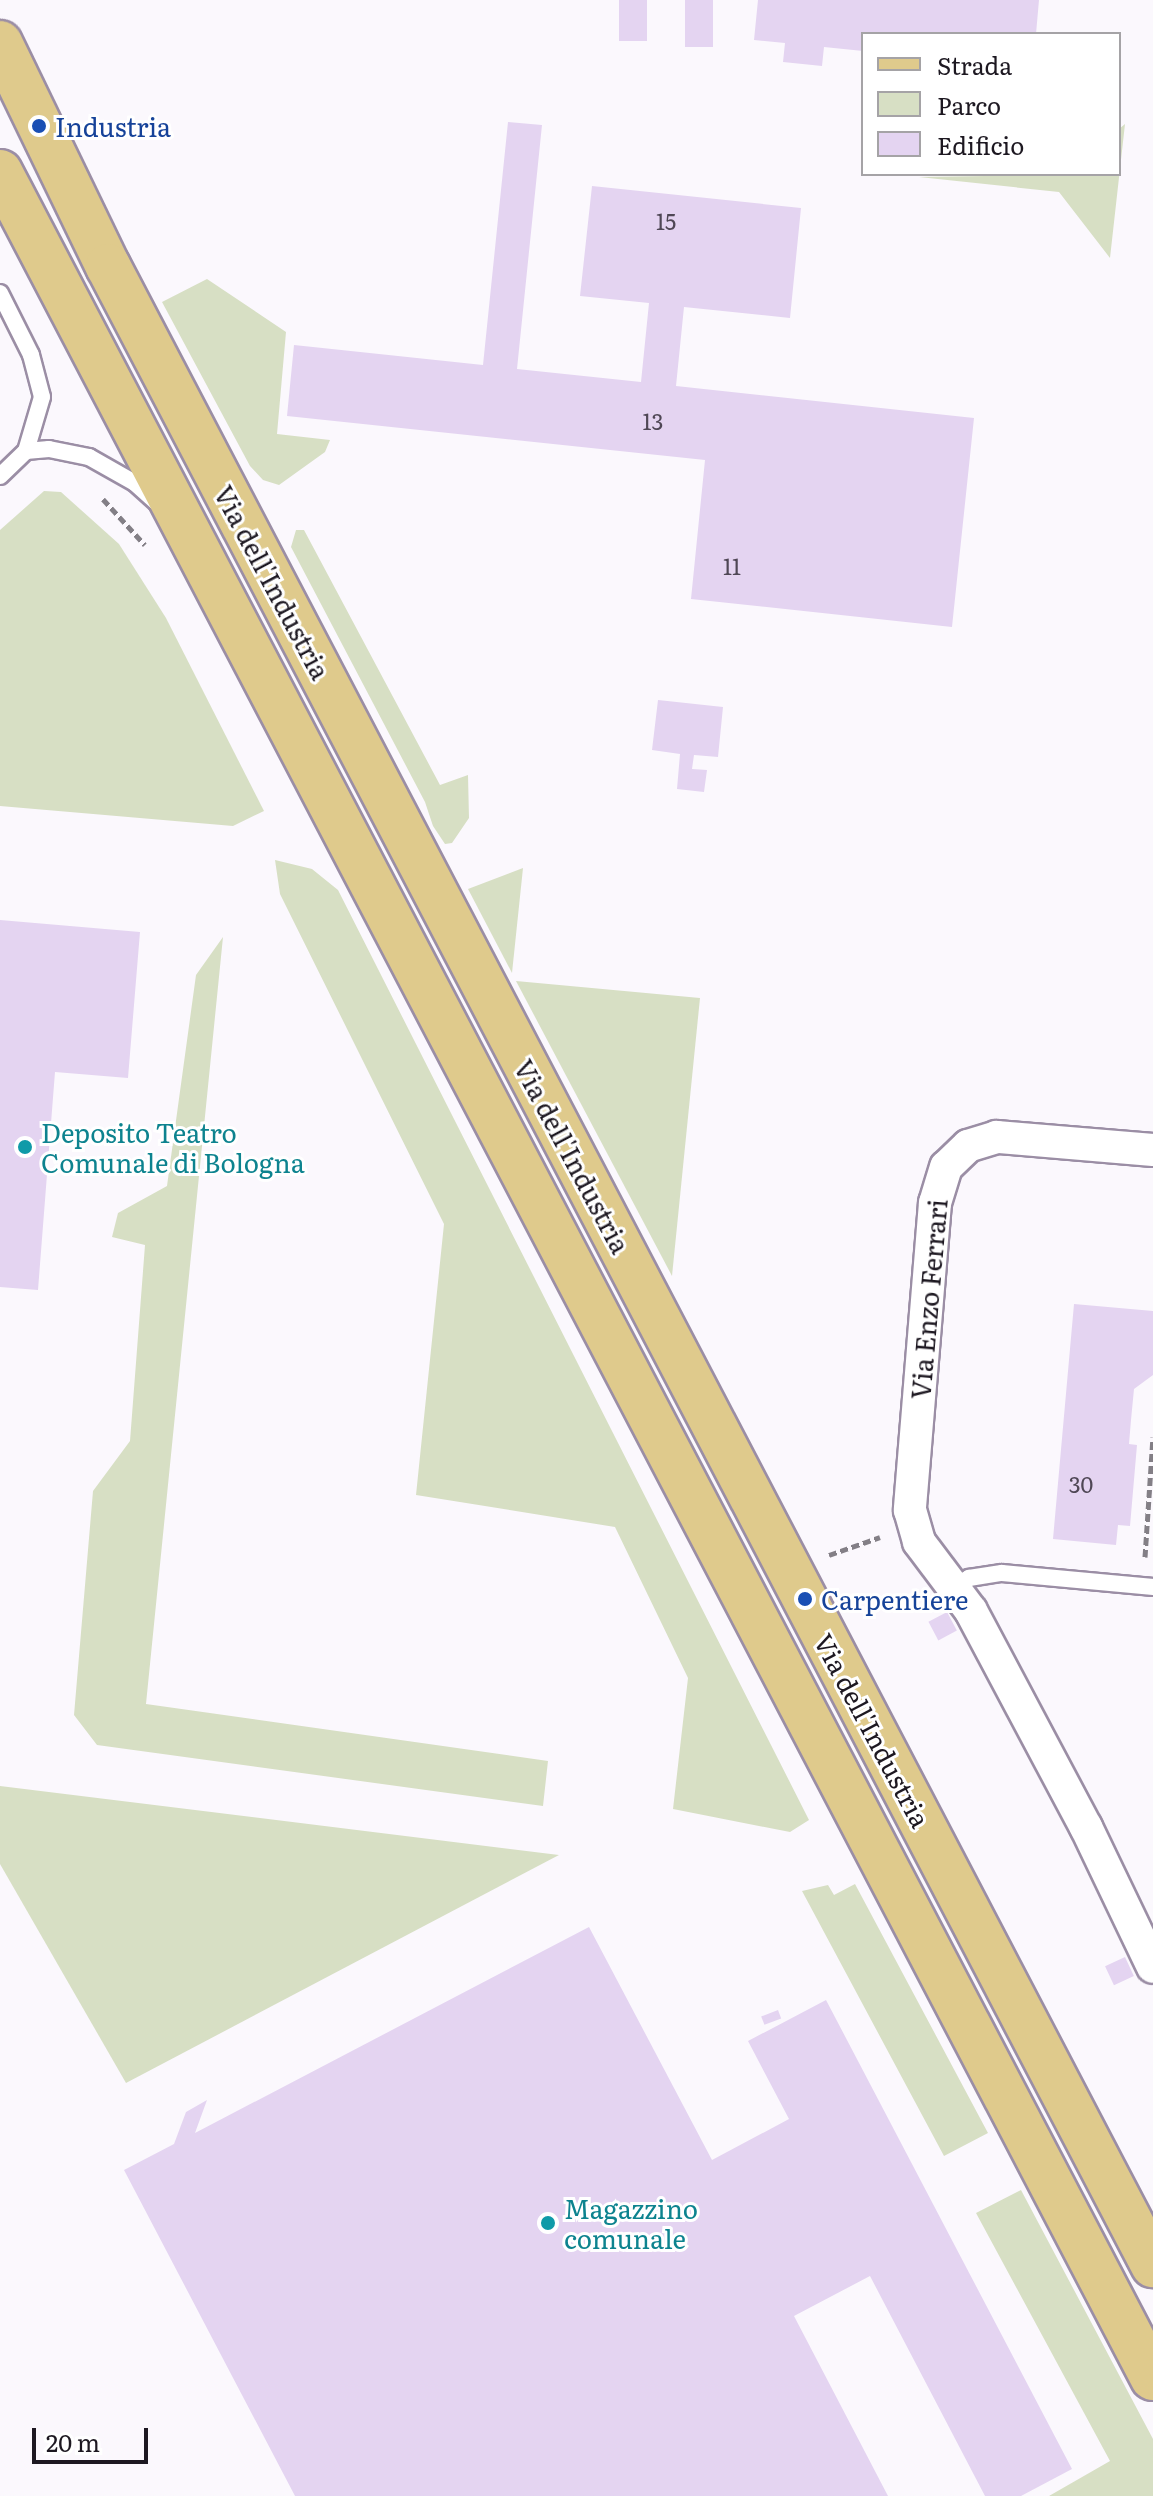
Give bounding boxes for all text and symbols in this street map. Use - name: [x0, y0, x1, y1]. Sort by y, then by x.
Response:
- legend: [861, 32, 1121, 176]
- text: Strada: [937, 47, 1012, 82]
- text: Parco: [937, 87, 1001, 122]
- place label: Industria: [55, 110, 171, 142]
- marker: Industria: [30, 117, 48, 135]
- text: Edificio: [937, 127, 1024, 162]
- house number: 15: [656, 208, 676, 234]
- house number: 13: [643, 408, 663, 434]
- street label: Via dell'Industria: [209, 480, 337, 684]
- house number: 11: [723, 553, 741, 579]
- street label: Via dell'Industria: [509, 1054, 637, 1258]
- place label: Deposito Teatro Comunale di Bologna: [41, 1116, 305, 1178]
- marker: Deposito Teatro Comunale di Bologna: [16, 1138, 34, 1156]
- street label: Via Enzo Ferrari: [904, 1198, 952, 1400]
- house number: 30: [1069, 1471, 1093, 1497]
- place label: Carpentiere: [821, 1583, 969, 1615]
- marker: Carpentiere: [796, 1590, 814, 1608]
- street label: Via dell'Industria: [809, 1628, 937, 1832]
- place label: Magazzino comunale: [564, 2192, 698, 2254]
- marker: Magazzino comunale: [539, 2214, 557, 2232]
- scale bar: [36, 2412, 152, 2462]
- text: 20 m: [46, 2424, 100, 2459]

